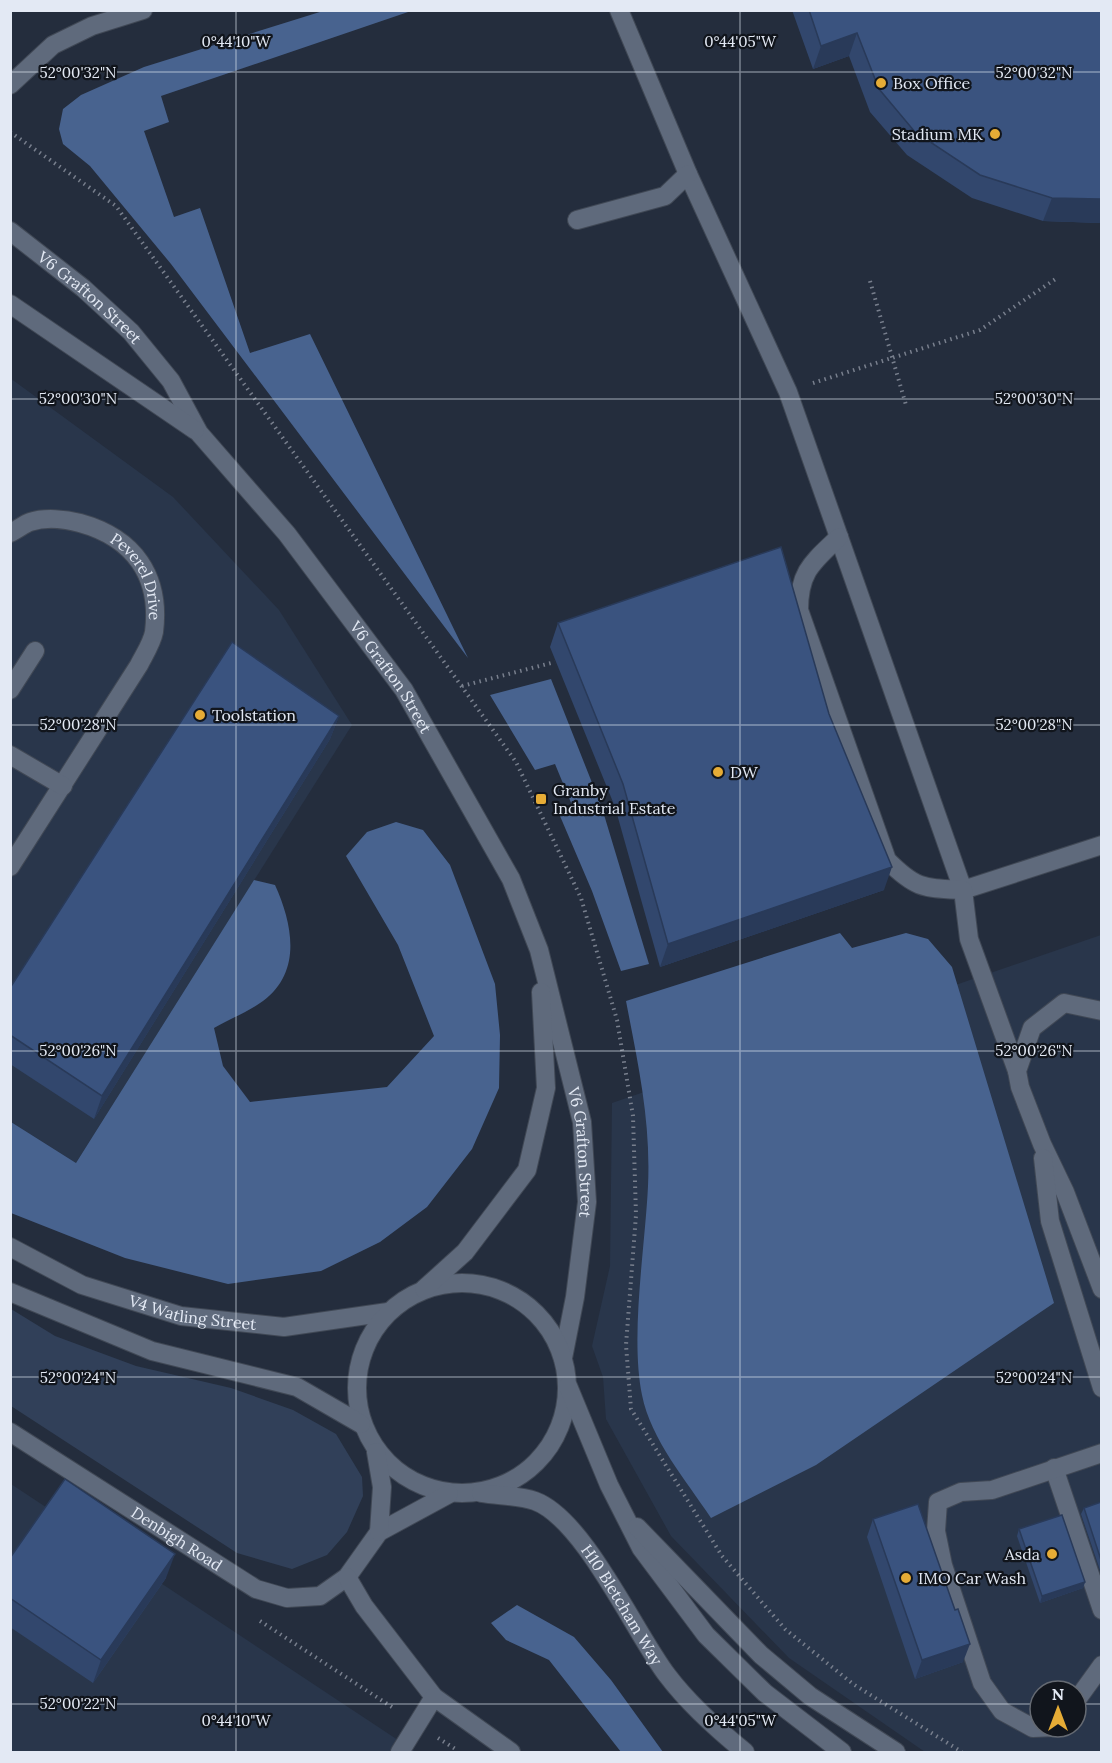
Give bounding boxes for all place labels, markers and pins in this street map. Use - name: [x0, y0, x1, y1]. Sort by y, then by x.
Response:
- place label: Box Office: [893, 73, 971, 93]
- marker: Box Office: [874, 76, 888, 90]
- place label: Stadium MK: [892, 124, 983, 144]
- marker: Stadium MK: [988, 127, 1002, 141]
- place label: Toolstation: [212, 705, 296, 725]
- marker: Toolstation: [193, 708, 207, 722]
- place label: DW: [730, 762, 759, 782]
- marker: DW: [711, 765, 725, 779]
- place label: Granby Industrial Estate: [553, 780, 676, 818]
- marker: Granby Industrial Estate: [534, 792, 548, 806]
- place label: Asda: [1004, 1544, 1040, 1564]
- marker: Asda: [1045, 1547, 1059, 1561]
- place label: IMO Car Wash: [918, 1568, 1026, 1588]
- marker: IMO Car Wash: [899, 1571, 913, 1585]

